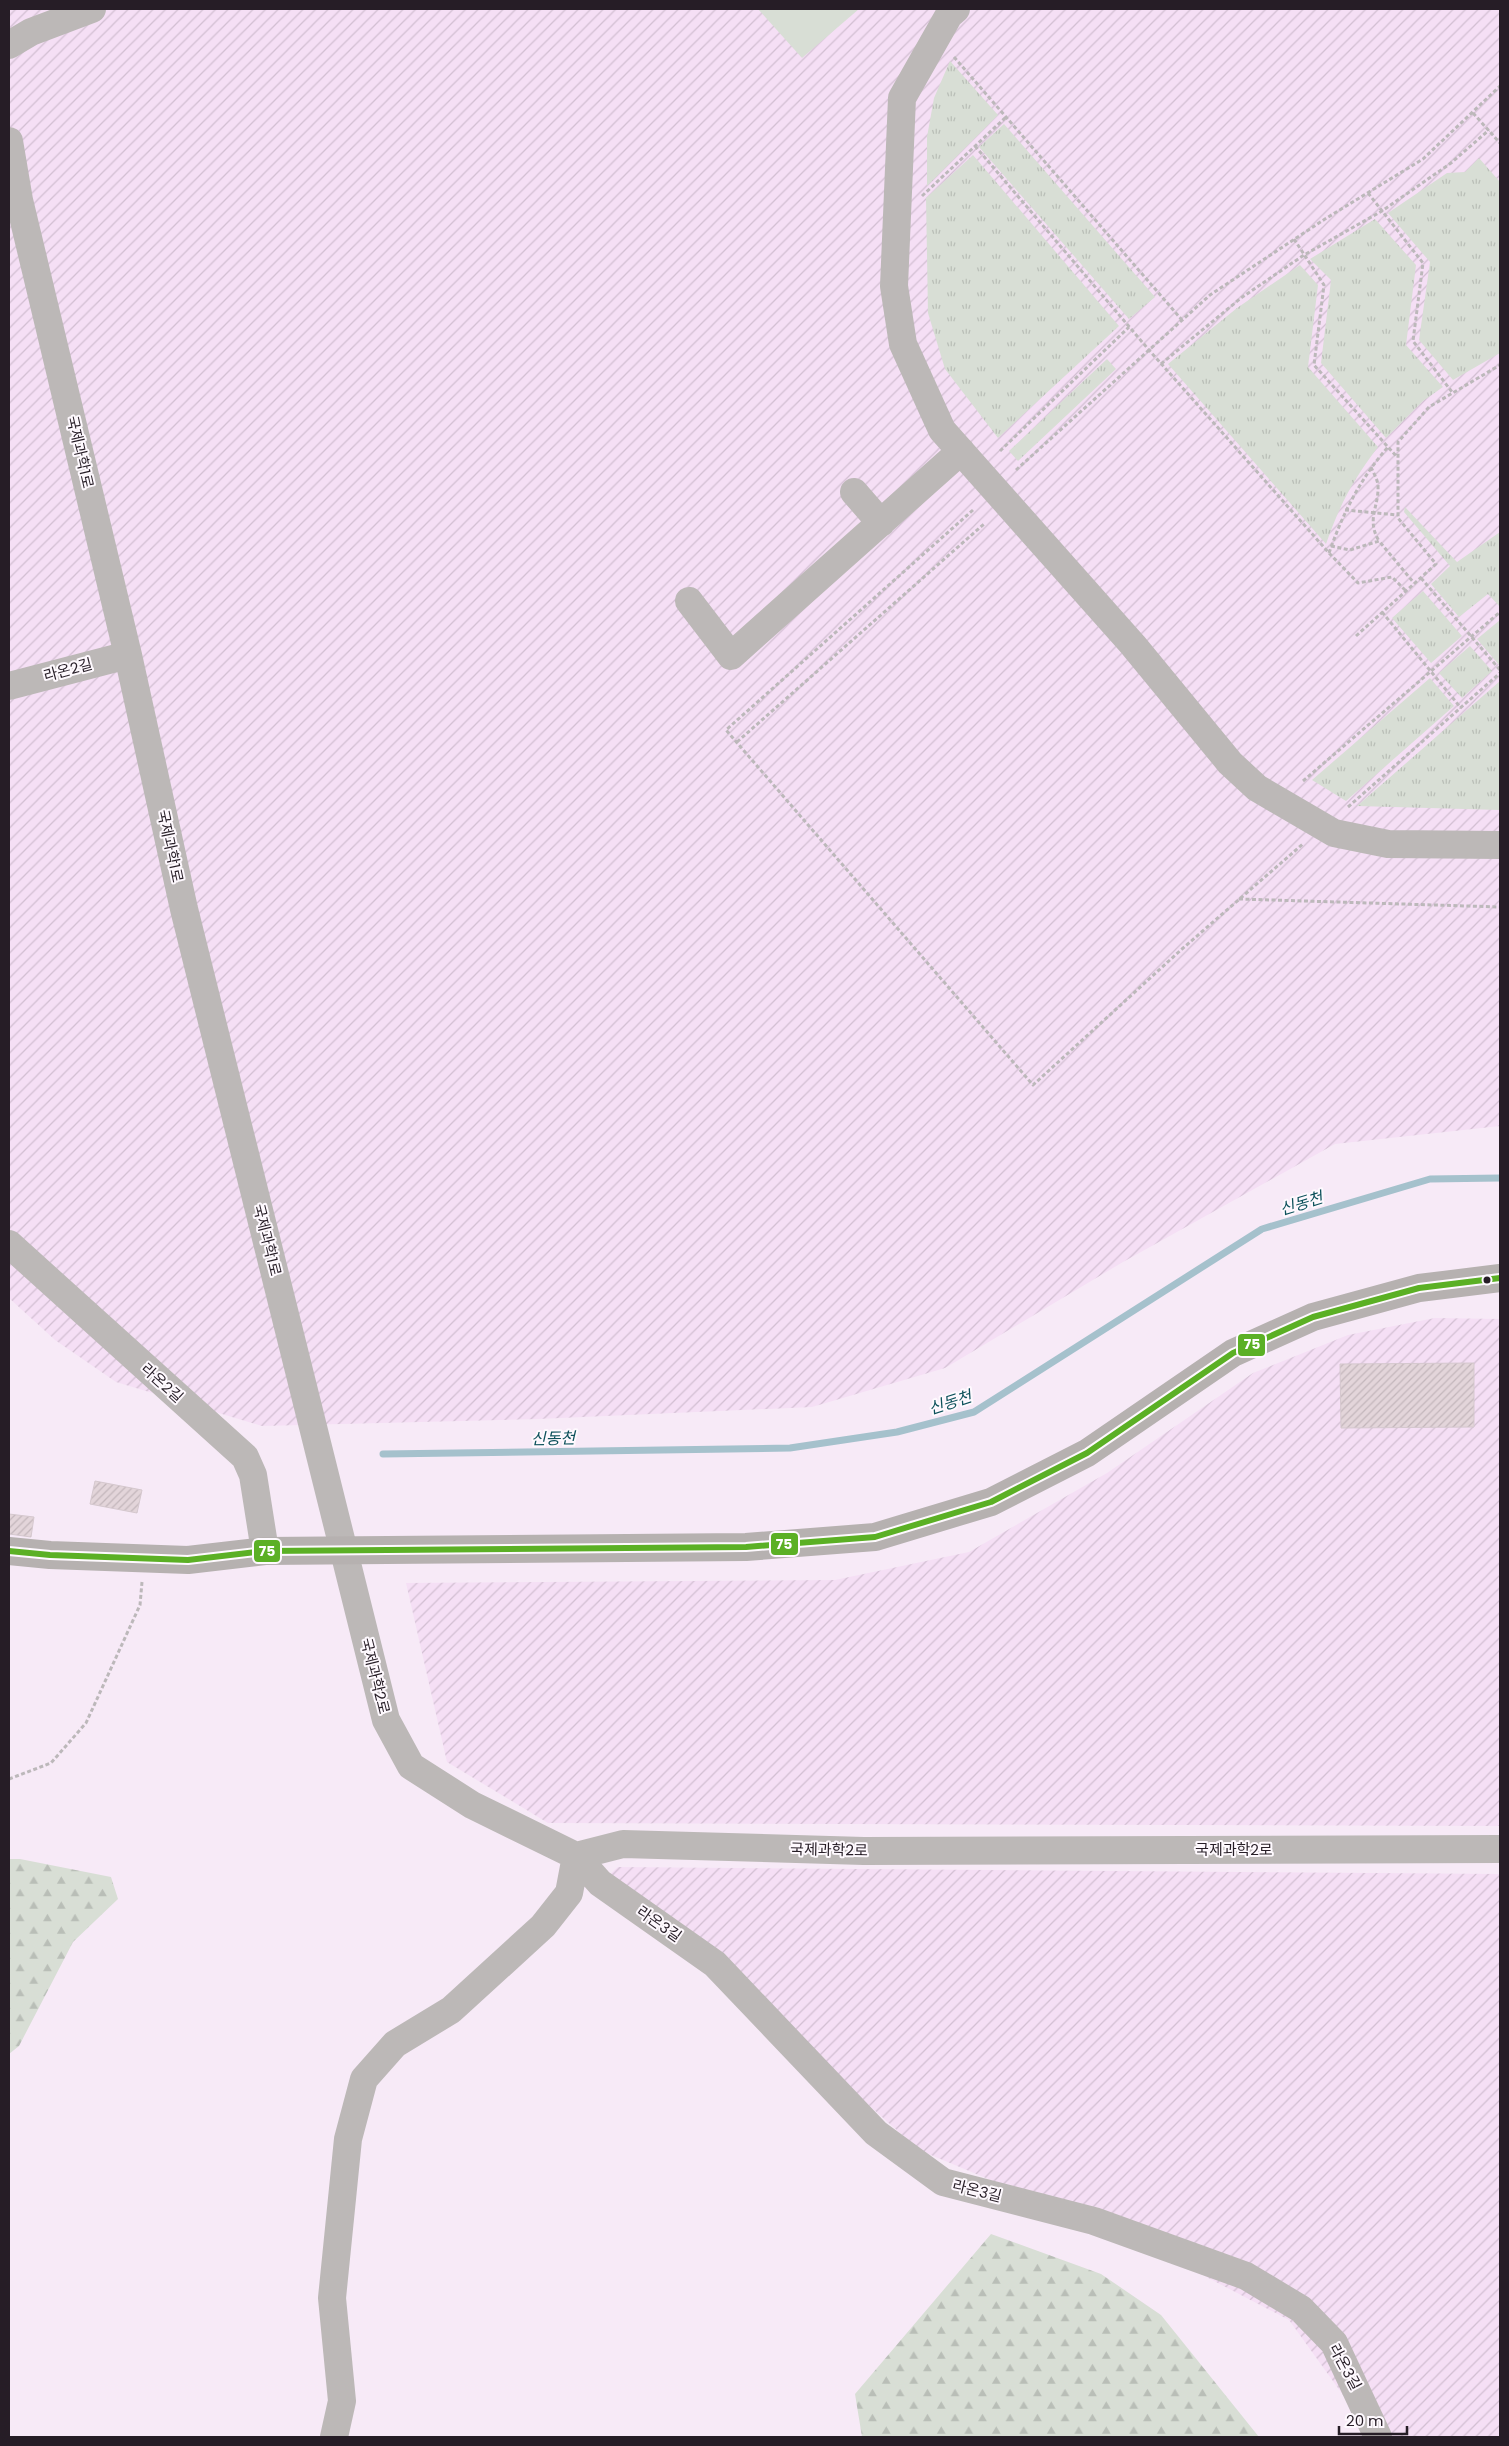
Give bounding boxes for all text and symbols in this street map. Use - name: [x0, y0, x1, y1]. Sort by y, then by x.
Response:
- street label: 국제과학1로: [62, 414, 99, 490]
- street label: 라온2길: [41, 653, 95, 686]
- street label: 국제과학1로: [153, 808, 188, 884]
- water label: 신동천: [1277, 1185, 1328, 1221]
- street label: 국제과학1로: [248, 1202, 287, 1278]
- unlabelled marker: [1482, 1275, 1492, 1285]
- line badge: 75: [1237, 1333, 1266, 1357]
- text: 75: [1244, 1334, 1260, 1354]
- street label: 라온2길: [137, 1358, 188, 1407]
- water label: 신동천: [926, 1384, 977, 1420]
- water label: 신동천: [531, 1427, 578, 1450]
- line badge: 75: [770, 1532, 799, 1556]
- text: 75: [776, 1534, 792, 1554]
- line badge: 75: [253, 1539, 281, 1563]
- text: 75: [259, 1541, 275, 1561]
- street label: 국제과학2로: [356, 1636, 395, 1716]
- street label: 국제과학2로: [790, 1838, 868, 1861]
- street label: 국제과학2로: [1195, 1839, 1273, 1860]
- street label: 라온3길: [633, 1901, 686, 1947]
- street label: 라온3길: [950, 2174, 1004, 2207]
- street label: 라온3길: [1324, 2340, 1367, 2394]
- scale bar: [1339, 2404, 1406, 2436]
- text: 20 m: [1346, 2410, 1384, 2431]

